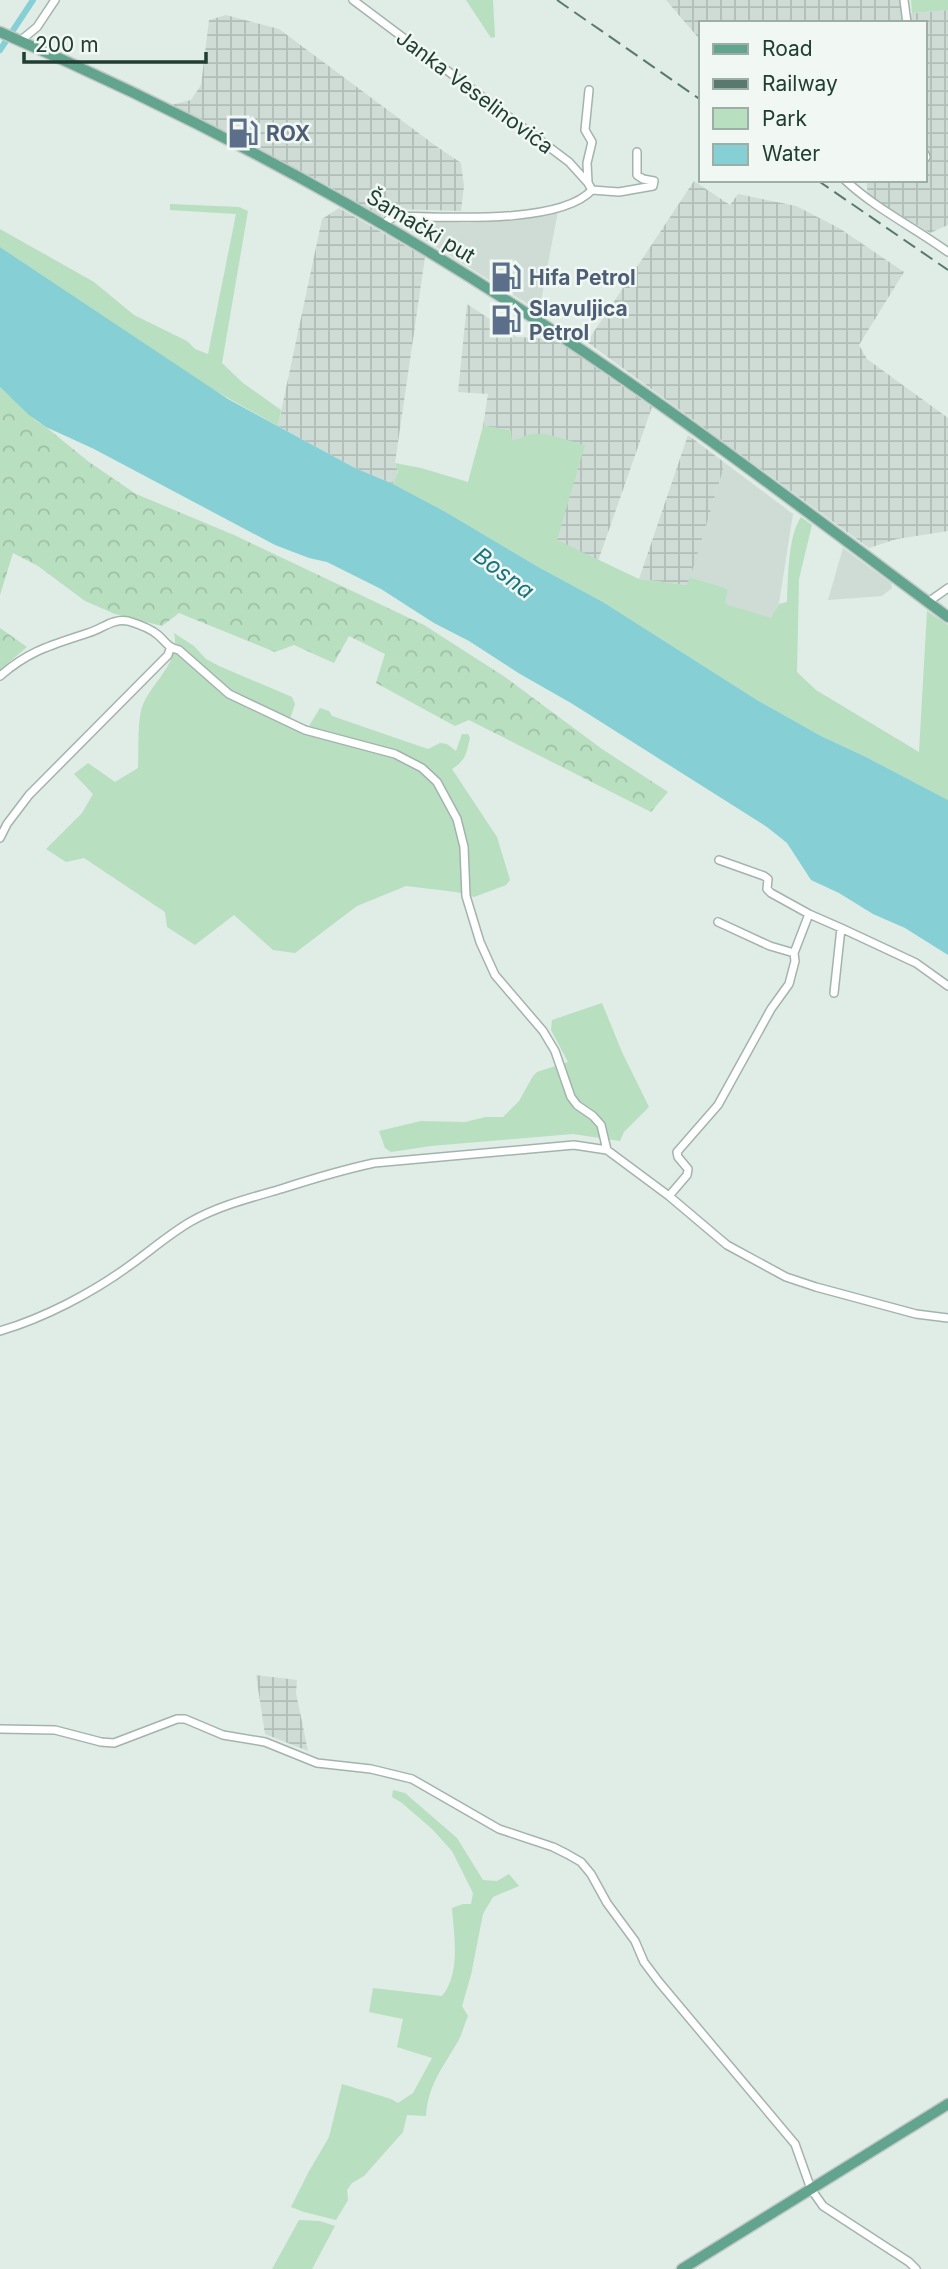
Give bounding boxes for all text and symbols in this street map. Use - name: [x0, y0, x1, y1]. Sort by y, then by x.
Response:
- scale bar: [24, 21, 206, 65]
- legend: [699, 21, 927, 182]
- street label: Janka Veselinovića: [392, 25, 558, 159]
- text: 200 m: [35, 32, 99, 57]
- text: Road: [762, 36, 813, 61]
- text: Railway: [762, 71, 838, 96]
- text: Park: [762, 106, 807, 131]
- fuel station icon: ROX: [226, 116, 260, 150]
- place label: ROX: [266, 121, 310, 146]
- text: Water: [762, 141, 820, 166]
- street label: Šamački put: [362, 184, 480, 268]
- fuel station icon: Hifa Petrol: [489, 260, 523, 294]
- place label: Hifa Petrol: [529, 265, 636, 290]
- place label: Slavuljica Petrol: [529, 296, 628, 345]
- fuel station icon: Slavuljica Petrol: [489, 303, 523, 337]
- water label: Bosna: [468, 541, 540, 605]

